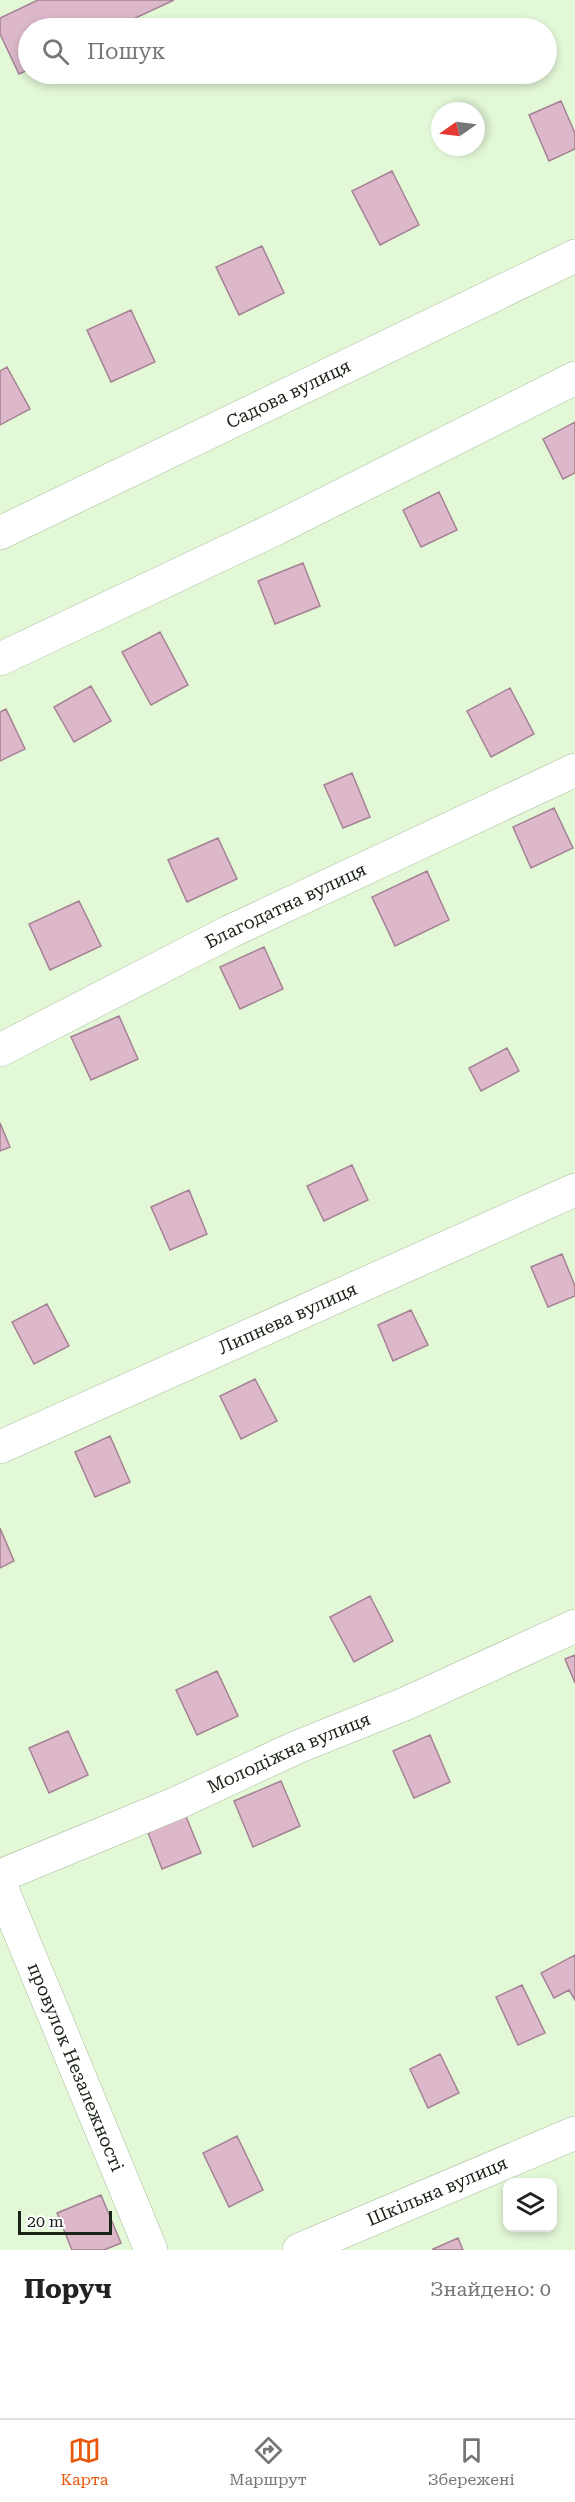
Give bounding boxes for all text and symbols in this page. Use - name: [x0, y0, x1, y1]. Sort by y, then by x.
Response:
- search box: [18, 18, 557, 84]
- icon: search: [39, 35, 72, 68]
- text: Пошук: [87, 39, 165, 64]
- north arrow: [431, 102, 485, 156]
- street label: Садова вулиця: [223, 355, 354, 433]
- street label: Благодатна вулиця: [201, 858, 369, 953]
- street label: Липнева вулиця: [215, 1278, 360, 1358]
- street label: Молодіжна вулиця: [204, 1708, 373, 1797]
- street label: провулок Незалежності: [24, 1959, 128, 2175]
- street label: Шкільна вулиця: [363, 2152, 510, 2230]
- map controls: [503, 2178, 557, 2232]
- button: layers: [503, 2178, 557, 2232]
- scale bar: [18, 2208, 112, 2236]
- text: 20 m: [27, 2212, 64, 2231]
- text: Поруч: [24, 2274, 112, 2304]
- text: Знайдено: 0: [430, 2277, 551, 2301]
- tab: Карта: [60, 2434, 108, 2489]
- tab: Маршрут: [229, 2434, 307, 2489]
- tab: Збережені: [428, 2434, 515, 2489]

